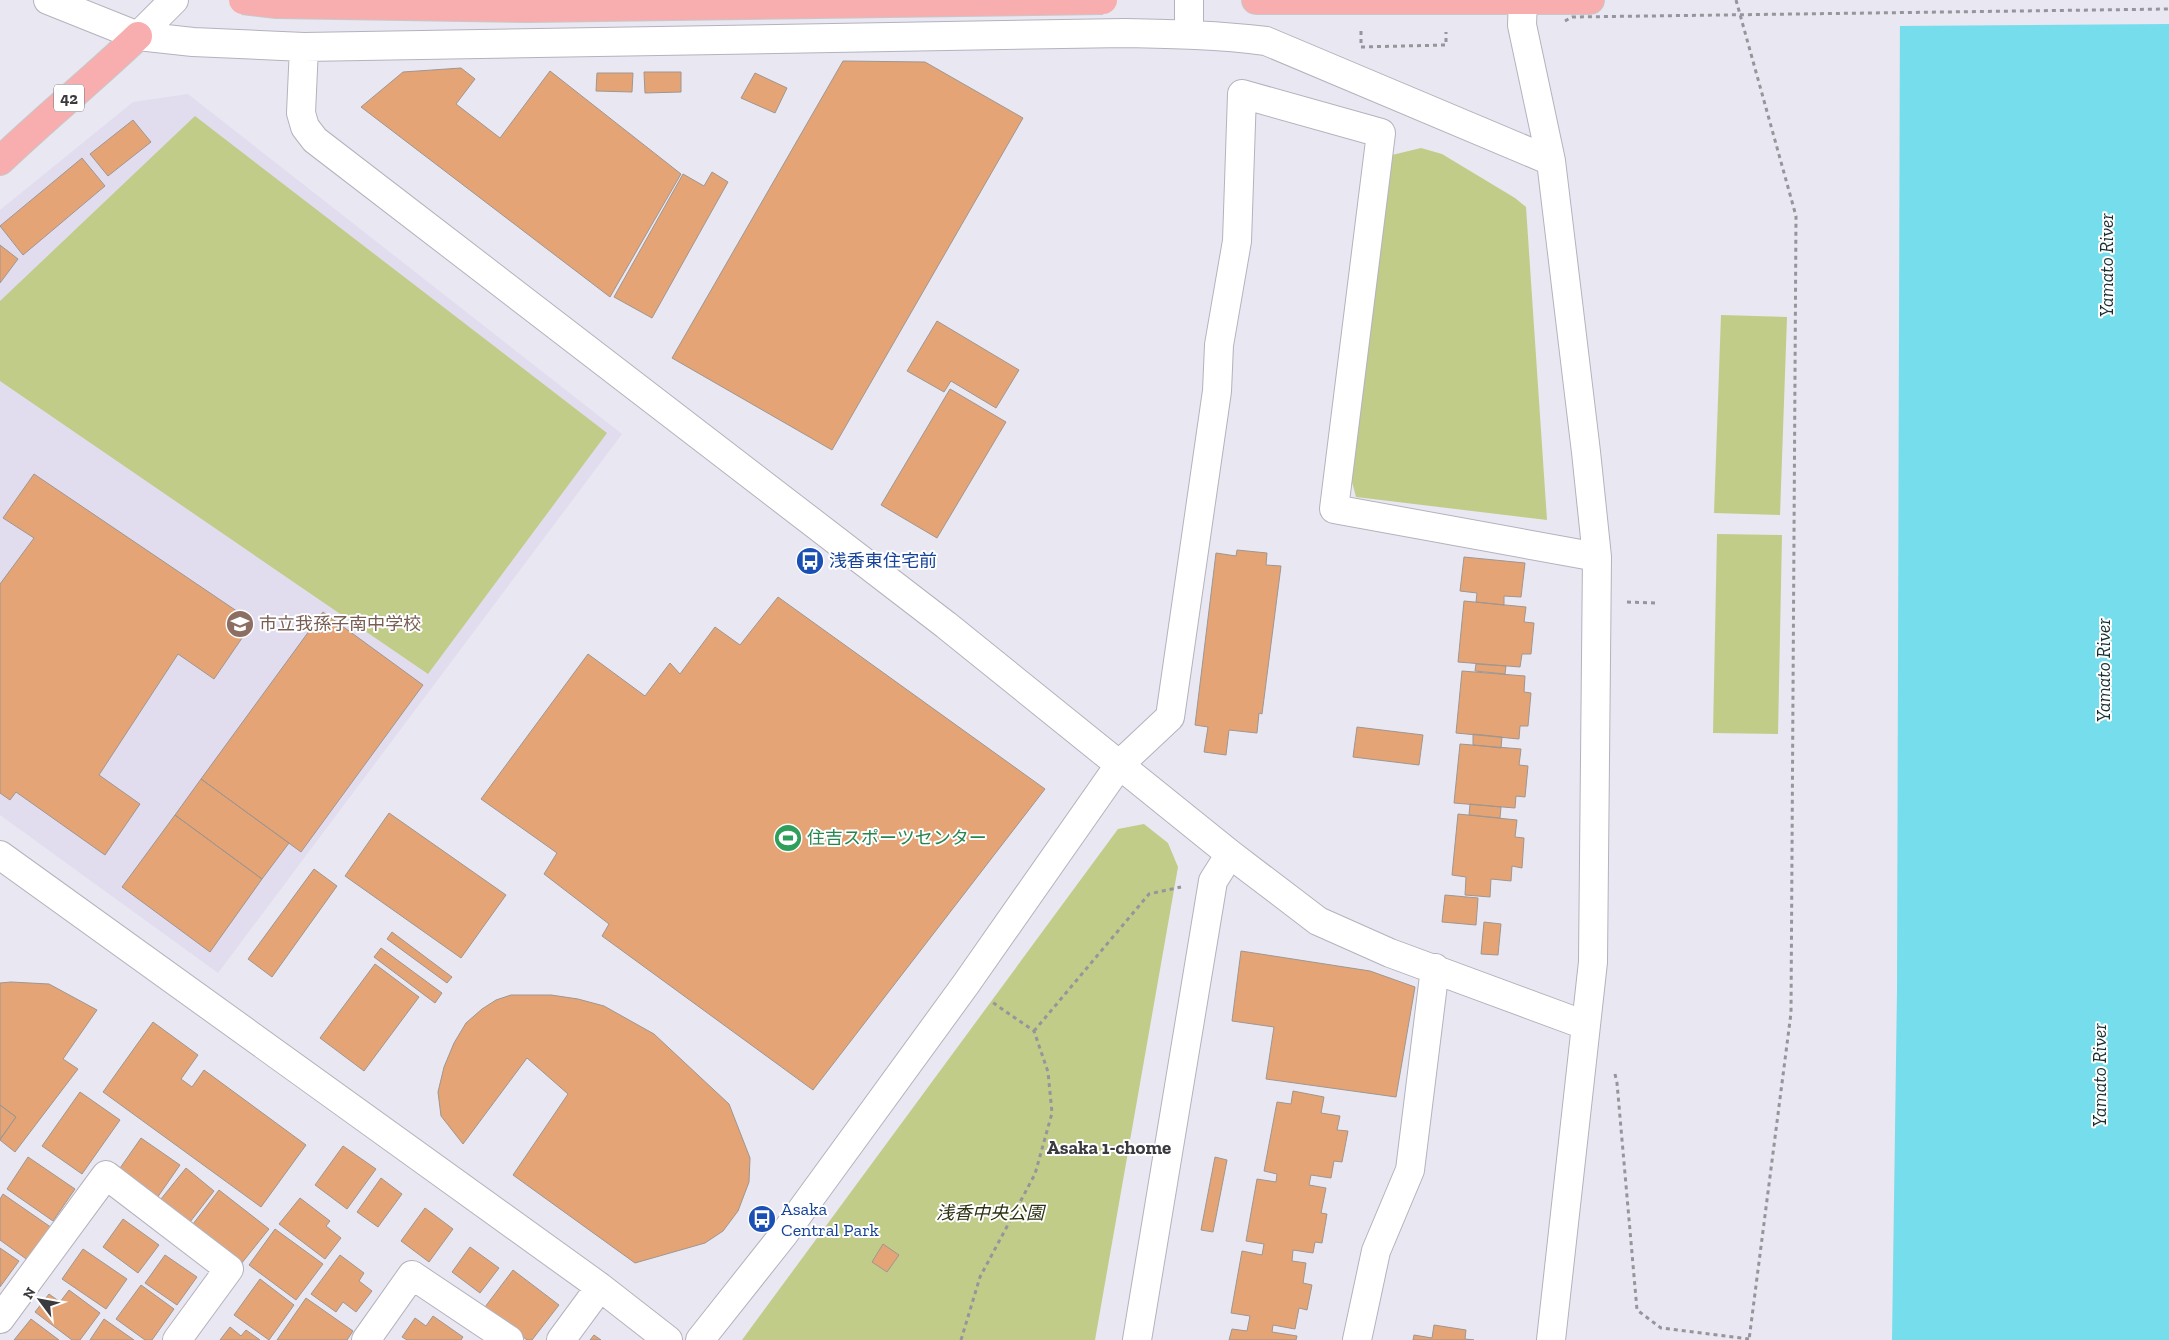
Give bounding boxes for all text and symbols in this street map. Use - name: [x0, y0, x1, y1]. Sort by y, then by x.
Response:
- road number: 42: [54, 85, 84, 112]
- water label: Yamato River: [2095, 213, 2118, 317]
- bus stop icon: 浅香東住宅前: [795, 546, 825, 576]
- place label: 浅香東住宅前: [829, 550, 937, 572]
- school or university icon: 市立我孫子南中学校: [225, 609, 255, 639]
- place label: 市立我孫子南中学校: [259, 613, 421, 635]
- water label: Yamato River: [2092, 618, 2115, 722]
- sports icon: 住吉スポーツセンター: [773, 823, 803, 853]
- place label: 住吉スポーツセンター: [807, 827, 987, 849]
- water label: Yamato River: [2088, 1023, 2111, 1127]
- district label: Asaka 1-chome: [1047, 1136, 1171, 1159]
- place label: Asaka Central Park: [781, 1198, 880, 1241]
- park label: 浅香中央公園: [936, 1202, 1047, 1224]
- bus stop icon: Asaka Central Park: [747, 1204, 777, 1234]
- north arrow: [15, 1275, 65, 1325]
- text: N: [19, 1284, 40, 1302]

